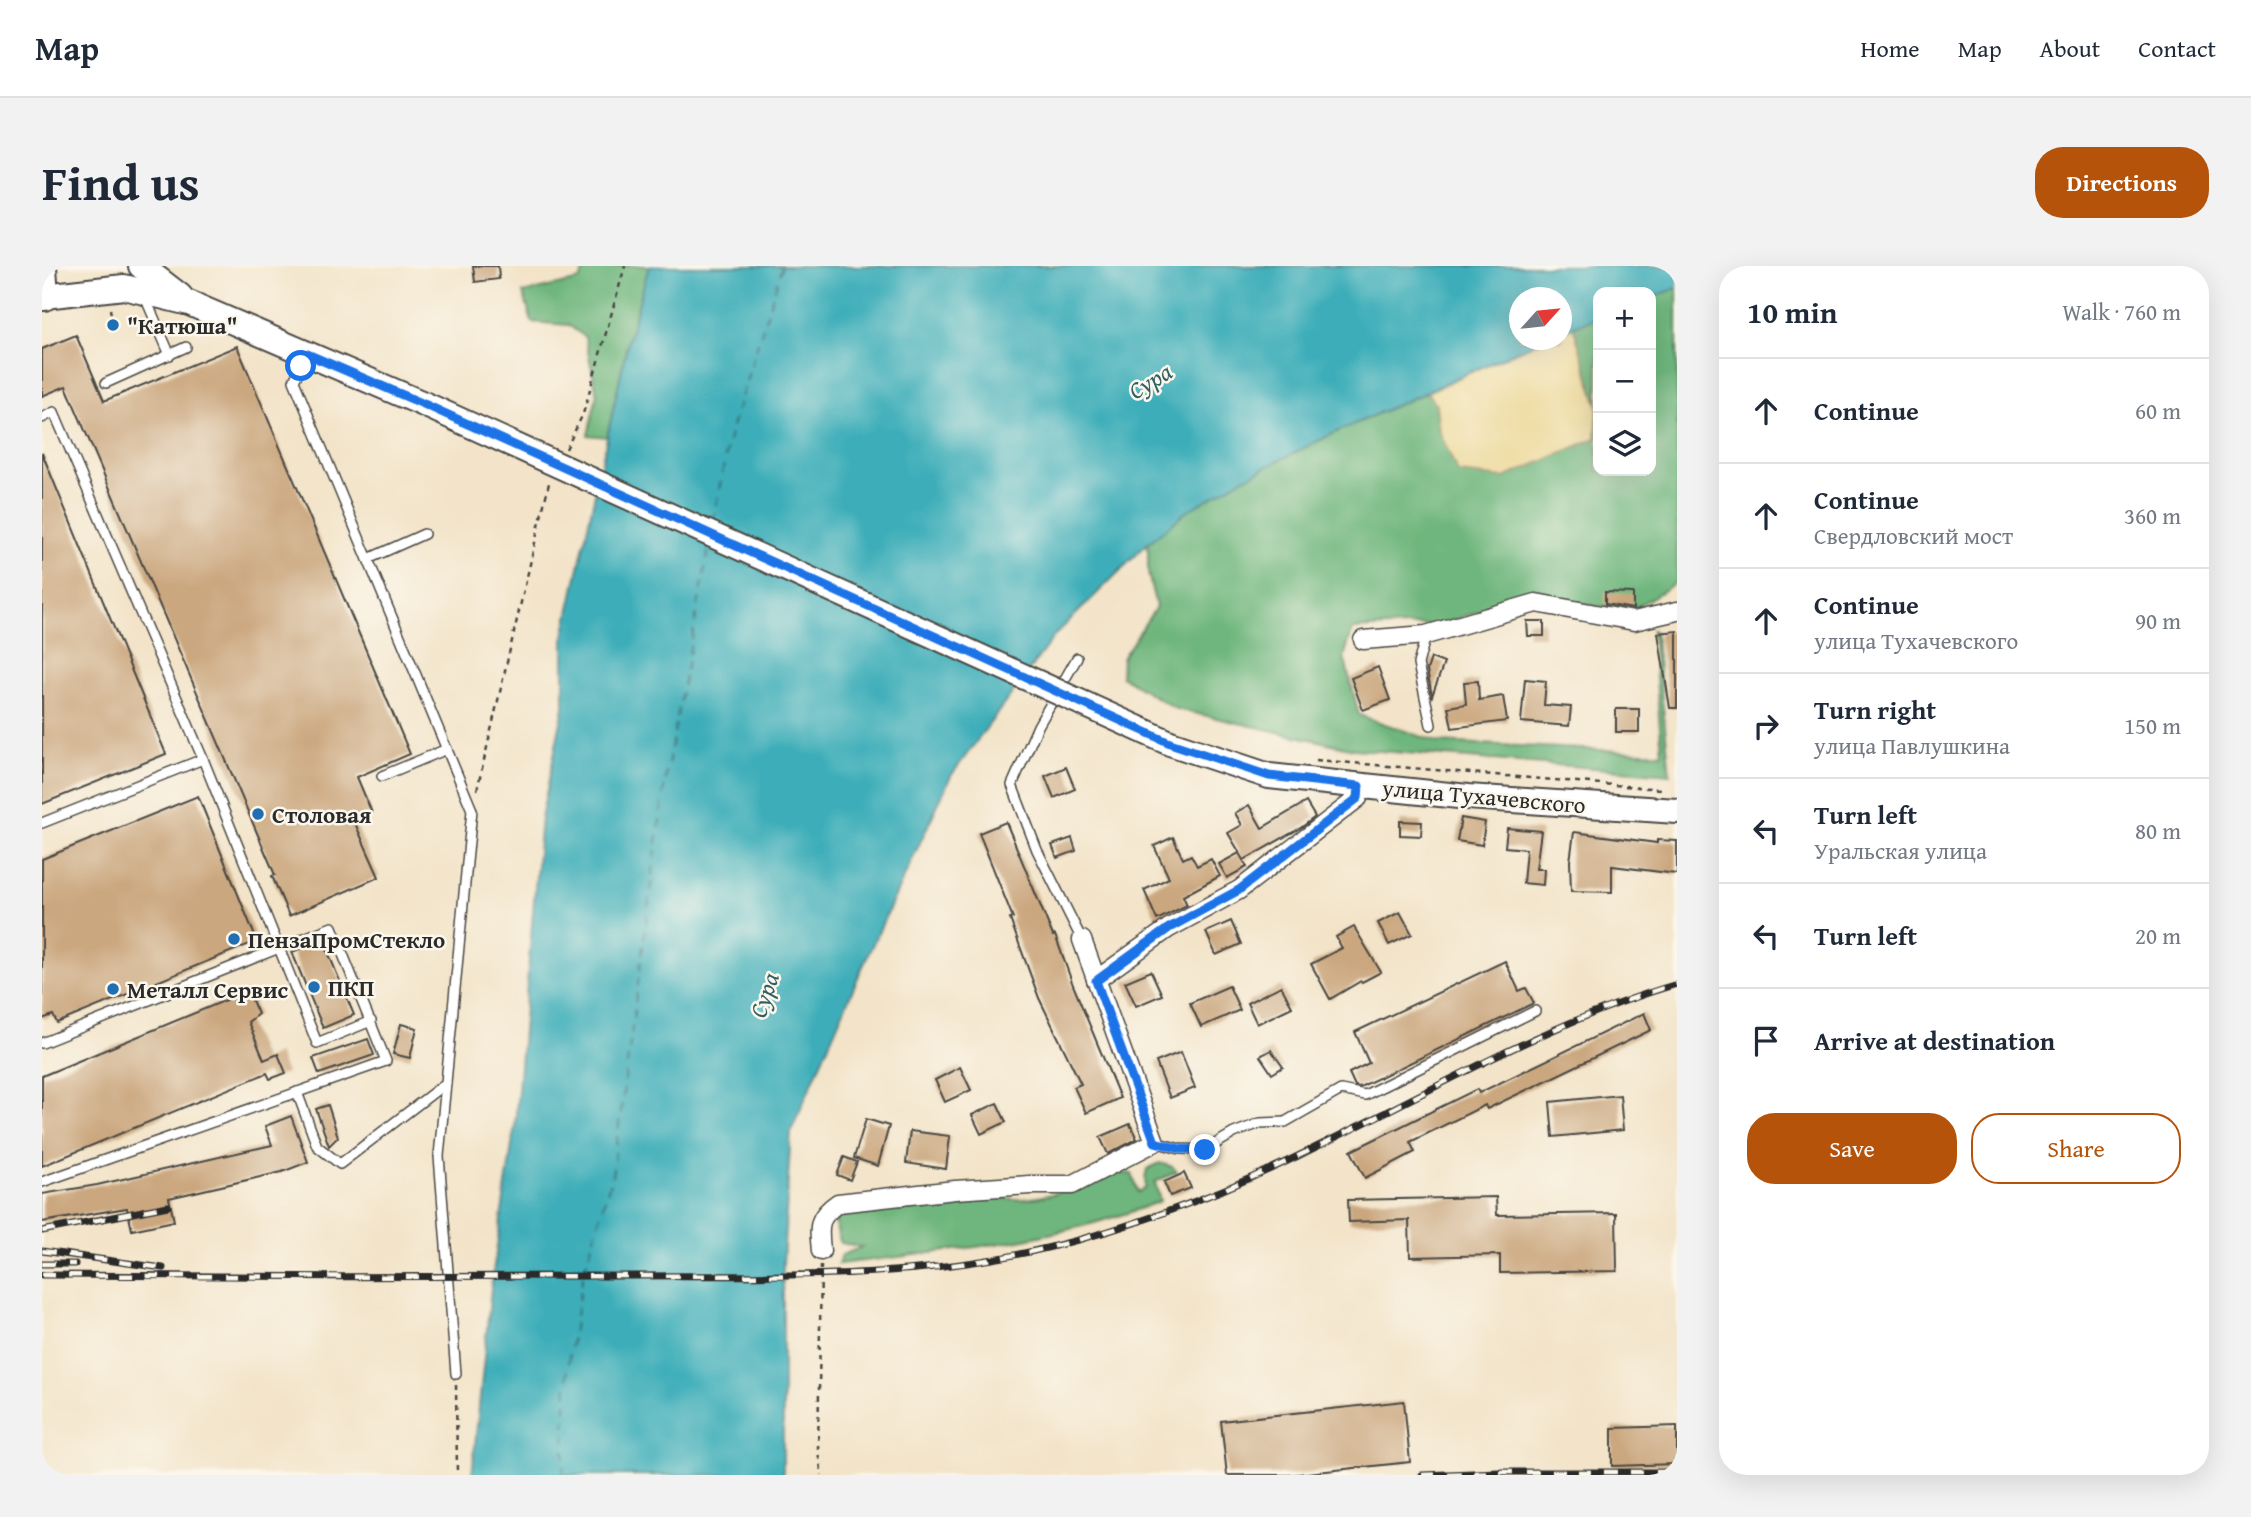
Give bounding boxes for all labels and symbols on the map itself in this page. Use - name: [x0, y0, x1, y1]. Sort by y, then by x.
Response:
- north arrow: [1509, 287, 1572, 350]
- place label: "Катюша": [127, 309, 238, 342]
- marker: "Катюша": [105, 317, 121, 333]
- route start: [285, 350, 316, 381]
- water label: Сура: [1121, 354, 1179, 408]
- street label: улица Тухачевского: [1380, 771, 1587, 821]
- place label: Столовая: [272, 798, 371, 831]
- marker: Столовая: [250, 806, 266, 822]
- place label: ПензаПромСтекло: [248, 923, 445, 956]
- marker: ПензаПромСтекло: [226, 931, 242, 947]
- water label: Сура: [740, 968, 788, 1022]
- place label: ПКП: [328, 971, 374, 1004]
- place label: Металл Сервис: [127, 973, 289, 1006]
- marker: ПКП: [306, 979, 322, 995]
- marker: Металл Сервис: [105, 981, 121, 997]
- route end: [1189, 1134, 1220, 1165]

